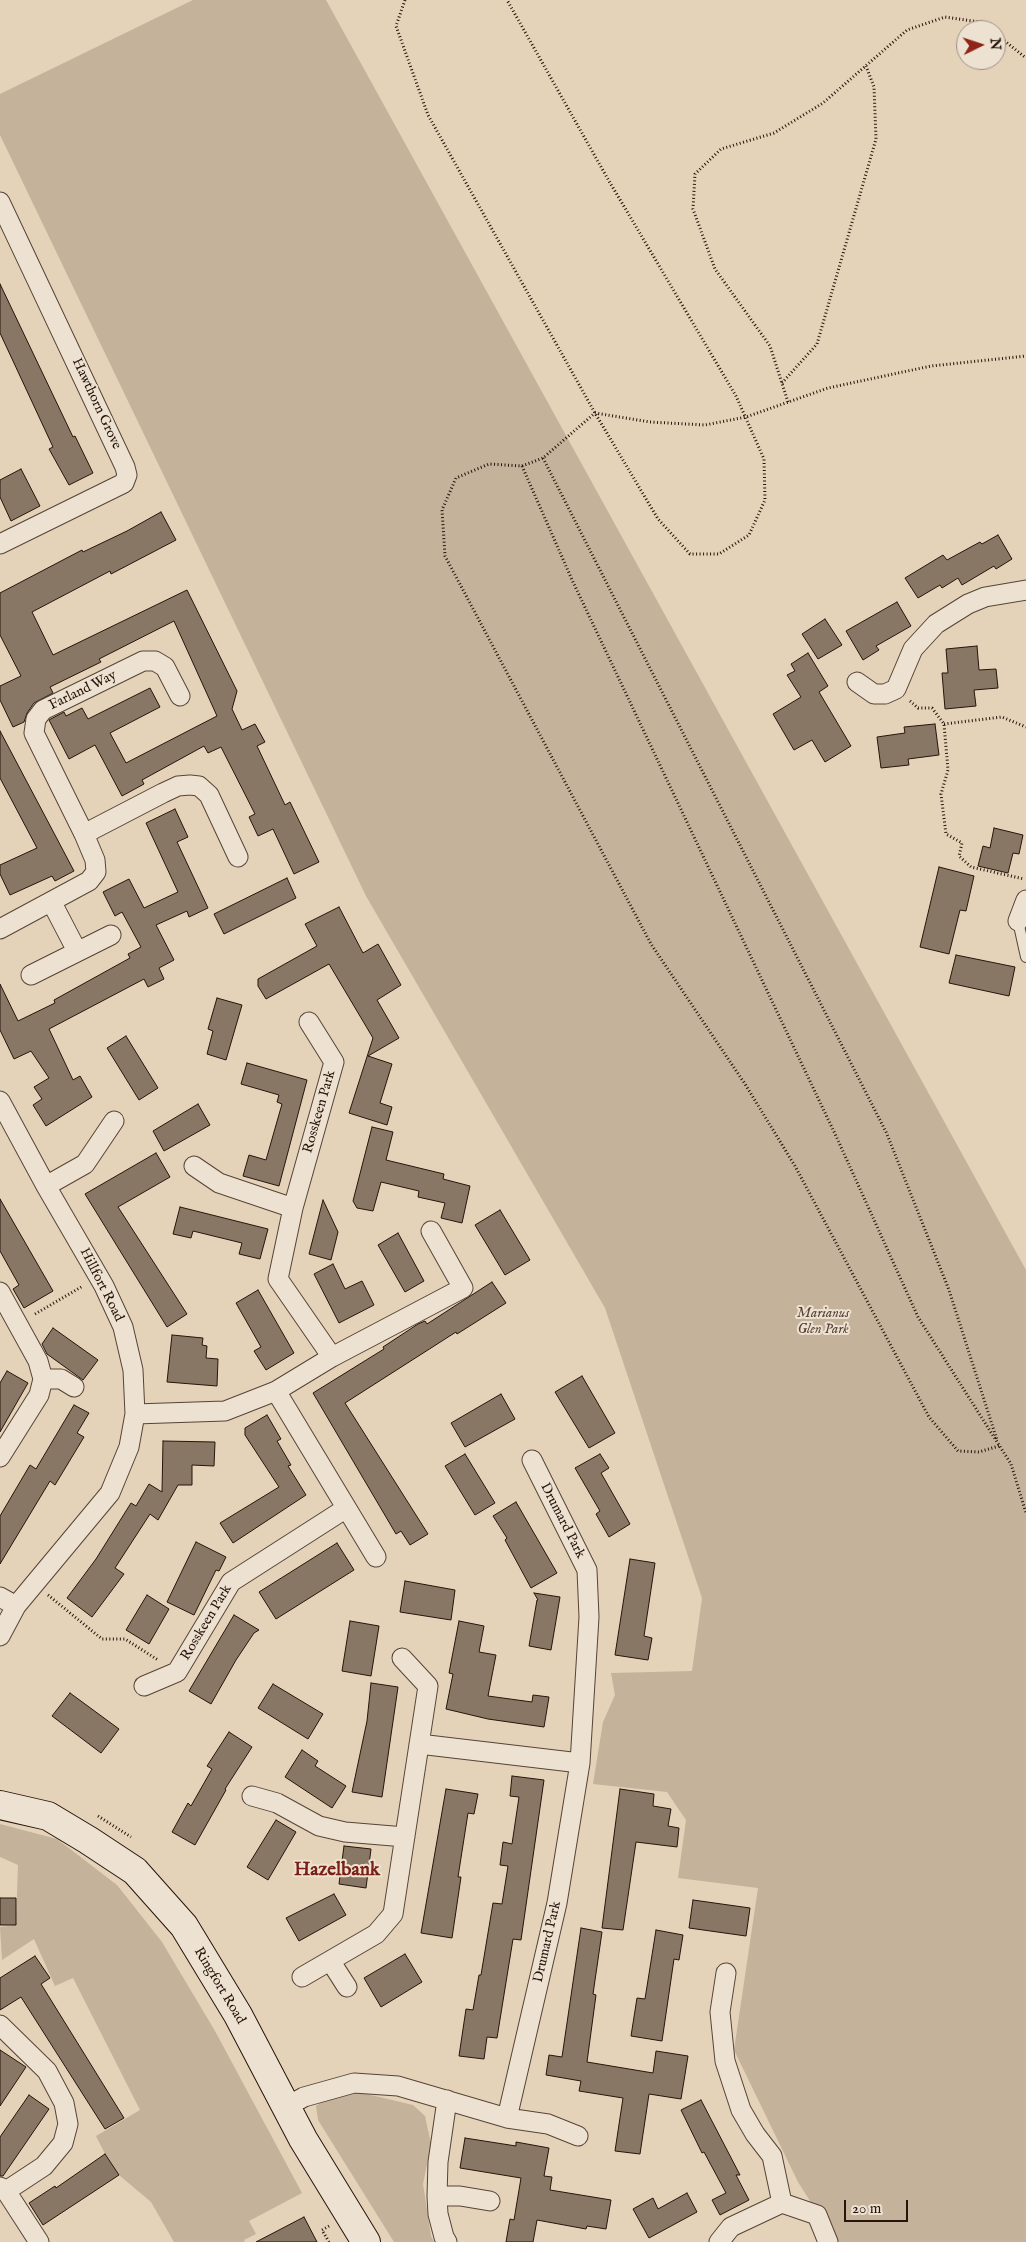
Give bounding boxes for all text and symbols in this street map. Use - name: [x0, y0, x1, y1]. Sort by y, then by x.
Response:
- north arrow: [956, 20, 1006, 70]
- text: N: [986, 37, 1004, 51]
- street label: Hawthorn Grove: [68, 356, 124, 452]
- street label: Farland Way: [47, 667, 119, 715]
- street label: Rosskeen Park: [300, 1069, 340, 1155]
- street label: Hillfort Road: [75, 1245, 127, 1325]
- park label: Marianus Glen Park: [797, 1306, 849, 1338]
- street label: Drumard Park: [536, 1480, 588, 1562]
- street label: Rosskeen Park: [178, 1582, 236, 1664]
- district label: Hazelbank: [294, 1860, 380, 1882]
- street label: Drumard Park: [531, 1900, 565, 1984]
- street label: Ringfort Road: [190, 1945, 248, 2027]
- scale bar: [846, 2190, 910, 2222]
- text: 20 m: [852, 2199, 881, 2218]

